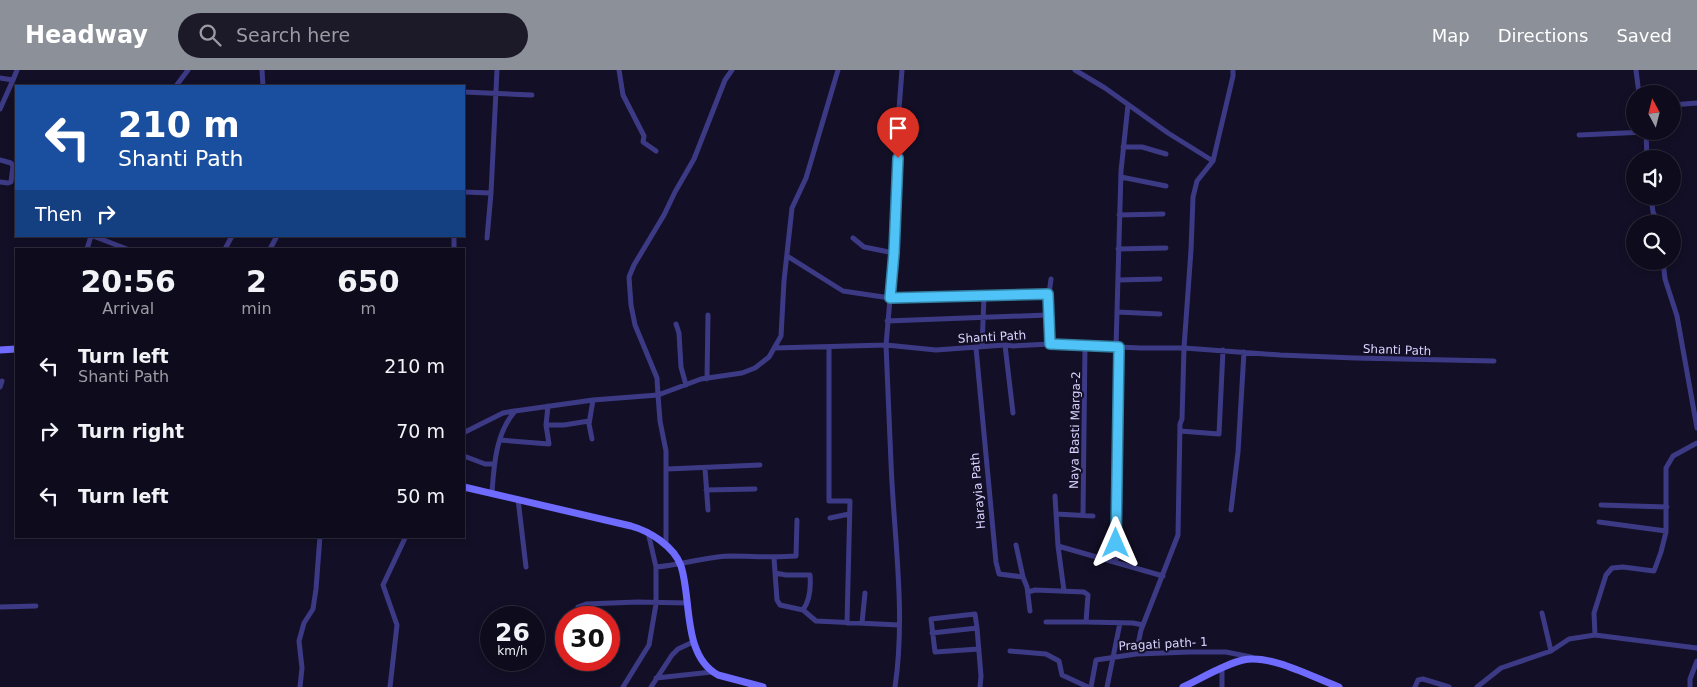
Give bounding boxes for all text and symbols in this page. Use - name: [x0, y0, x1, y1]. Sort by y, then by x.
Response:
- search box: [178, 13, 528, 58]
- text: Headway: [25, 21, 148, 49]
- icon: search: [196, 21, 224, 49]
- text: Search here: [236, 24, 350, 46]
- text: Map: [1432, 25, 1470, 46]
- text: Directions: [1498, 25, 1588, 46]
- text: Saved: [1616, 25, 1672, 46]
- north arrow: [1626, 85, 1681, 140]
- map controls: [1626, 85, 1681, 270]
- icon: left: [35, 105, 100, 170]
- text: 210 m: [118, 105, 240, 145]
- pin: [877, 107, 919, 158]
- icon: arrive: [884, 114, 912, 142]
- text: Shanti Path: [118, 146, 243, 171]
- button: sound: [1626, 150, 1681, 205]
- icon: right: [92, 200, 120, 228]
- text: Then: [35, 203, 82, 225]
- button: search: [1626, 215, 1681, 270]
- text: 20:56: [80, 264, 176, 299]
- text: 2: [246, 264, 267, 299]
- text: 650: [337, 264, 400, 299]
- text: Arrival: [102, 299, 154, 318]
- text: min: [241, 299, 272, 318]
- text: m: [360, 299, 376, 318]
- street label: Shanti Path: [957, 328, 1027, 346]
- street label: Shanti Path: [1363, 342, 1431, 358]
- text: Turn left: [78, 345, 169, 367]
- icon: left: [35, 352, 63, 380]
- text: 210 m: [384, 355, 445, 377]
- text: Shanti Path: [78, 367, 169, 386]
- street label: Naya Basti Marga-2: [1067, 371, 1083, 489]
- icon: right: [35, 417, 63, 445]
- text: Turn right: [78, 420, 184, 442]
- text: 70 m: [396, 420, 445, 442]
- street label: Harayia Path: [968, 452, 988, 530]
- icon: left: [35, 482, 63, 510]
- text: Turn left: [78, 485, 169, 507]
- text: 50 m: [396, 485, 445, 507]
- position arrow: [1089, 516, 1141, 568]
- speed limit sign: 30: [555, 606, 620, 671]
- text: 26: [495, 618, 530, 647]
- street label: Pragati path- 1: [1118, 635, 1208, 653]
- text: km/h: [497, 644, 528, 658]

